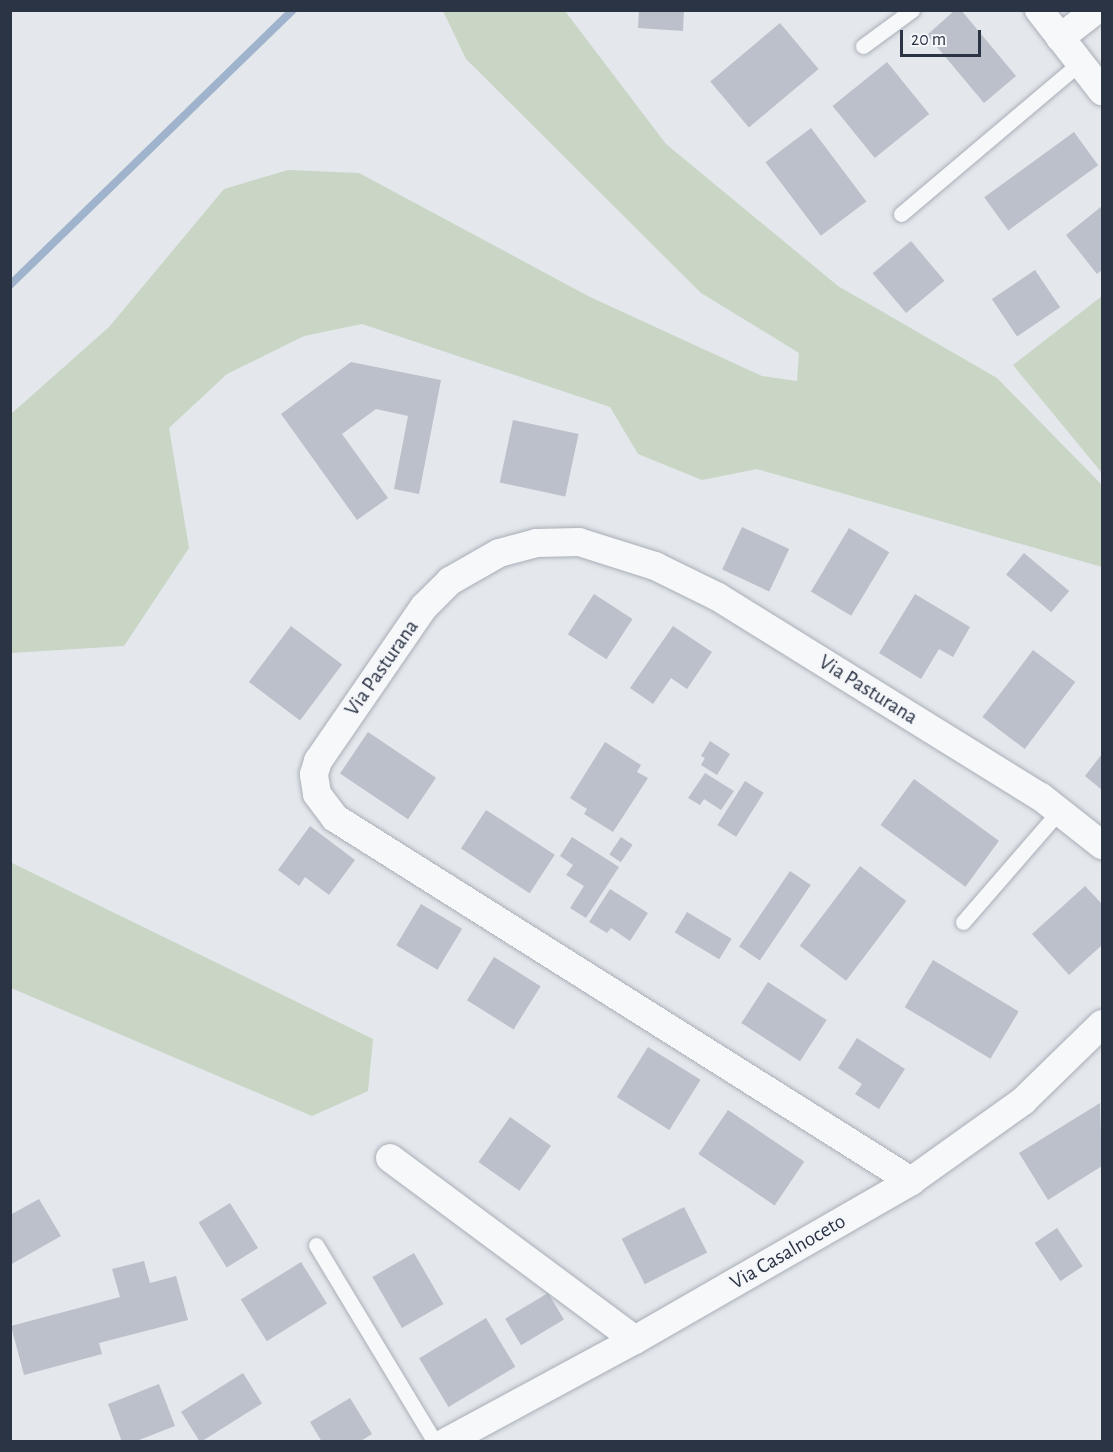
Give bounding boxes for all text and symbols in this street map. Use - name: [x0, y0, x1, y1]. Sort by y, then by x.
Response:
- scale bar: [903, 18, 984, 56]
- text: 20 m: [911, 31, 946, 49]
- street label: Via Pasturana: [340, 615, 424, 721]
- street label: Via Pasturana: [814, 650, 922, 730]
- street label: Via Casalnoceto: [726, 1209, 850, 1295]

